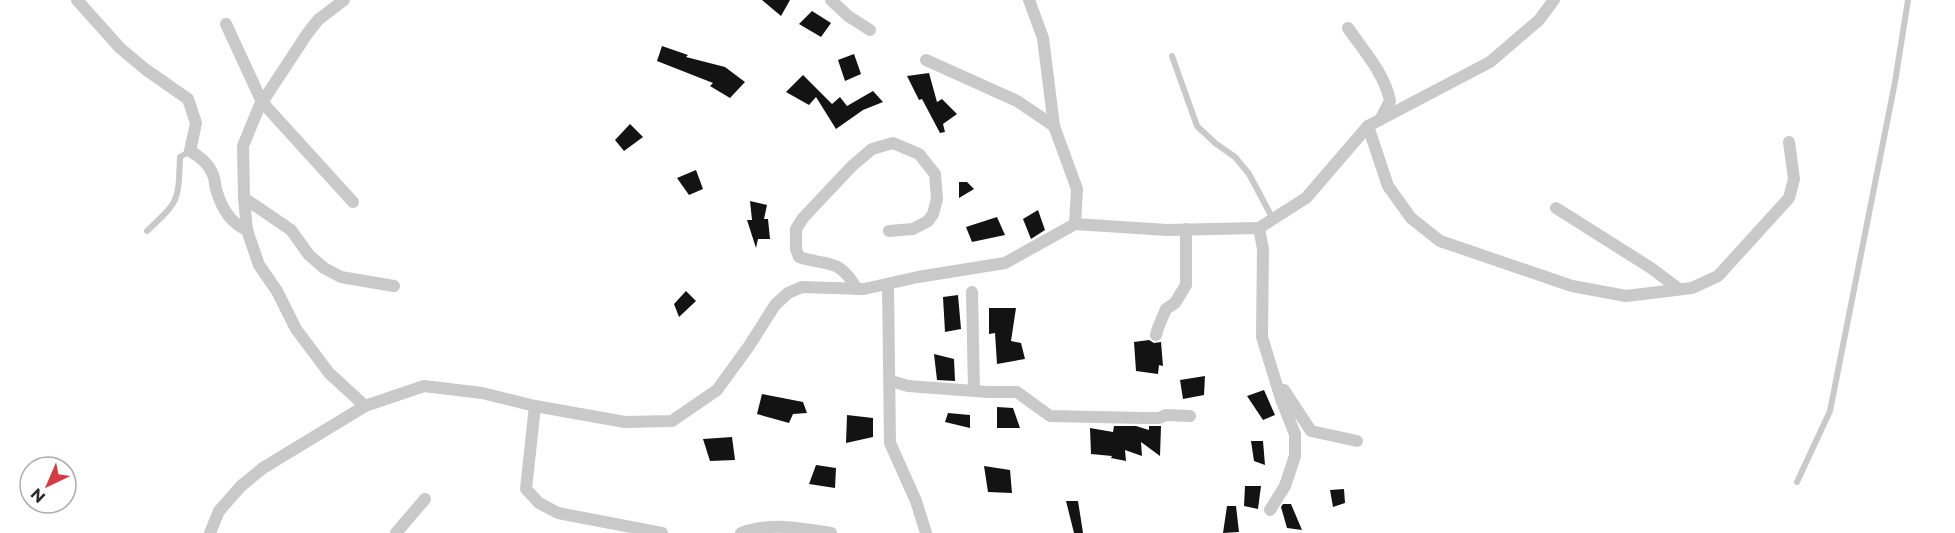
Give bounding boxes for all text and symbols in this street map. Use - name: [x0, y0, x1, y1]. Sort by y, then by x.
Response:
- north arrow: [18, 455, 78, 515]
- text: N: [27, 484, 49, 507]

